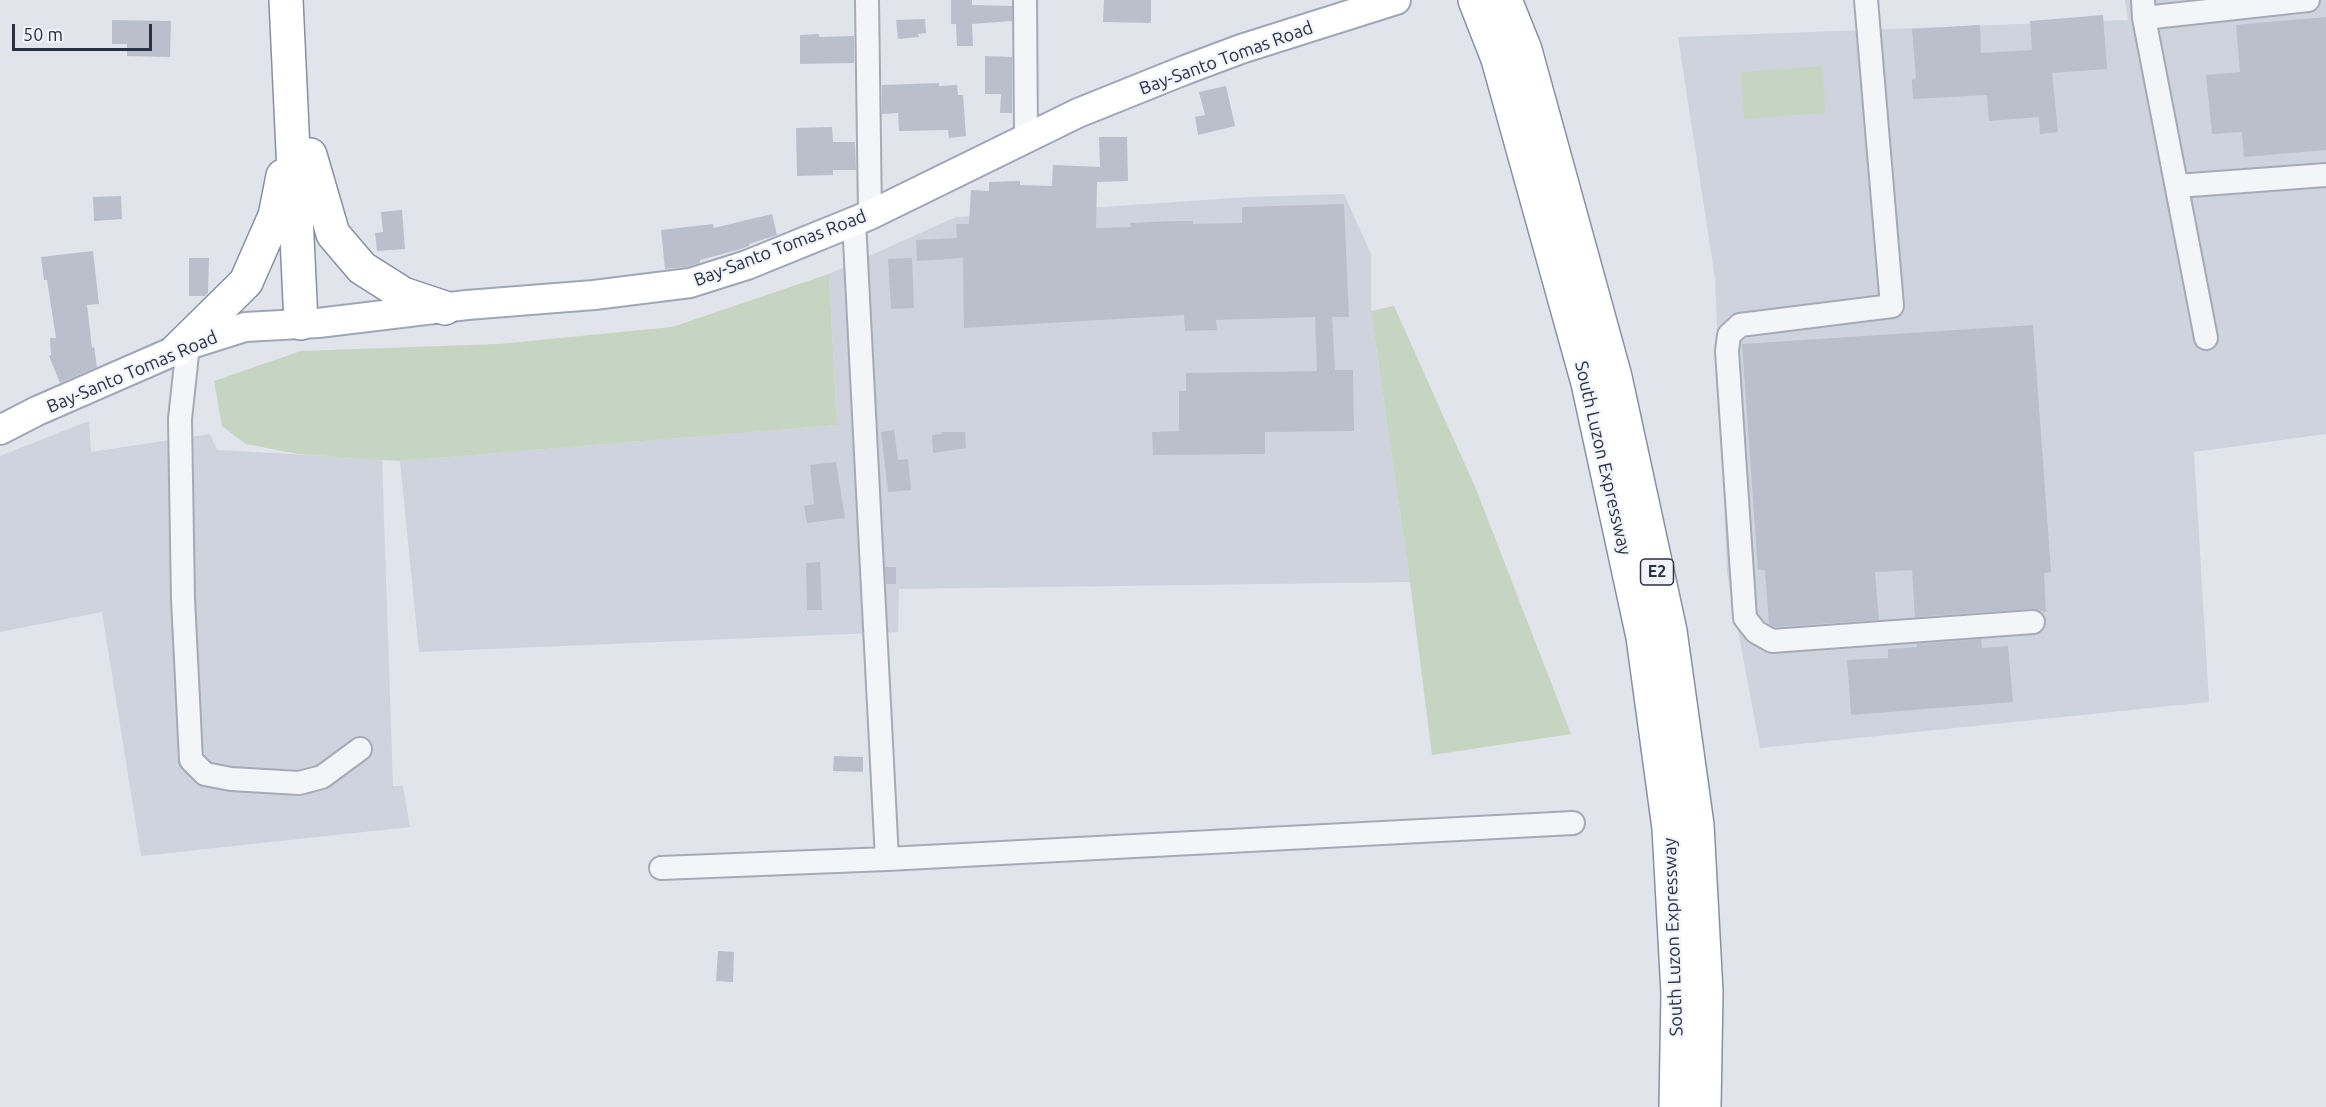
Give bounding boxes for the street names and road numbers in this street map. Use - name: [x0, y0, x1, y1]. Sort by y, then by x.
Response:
- street label: Bay-Santo Tomas Road: [1136, 17, 1316, 99]
- street label: Bay-Santo Tomas Road: [691, 205, 869, 291]
- street label: Bay-Santo Tomas Road: [44, 326, 220, 418]
- street label: South Luzon Expressway: [1570, 359, 1636, 557]
- road number: E2: [1640, 559, 1674, 585]
- street label: South Luzon Expressway: [1659, 838, 1687, 1036]

